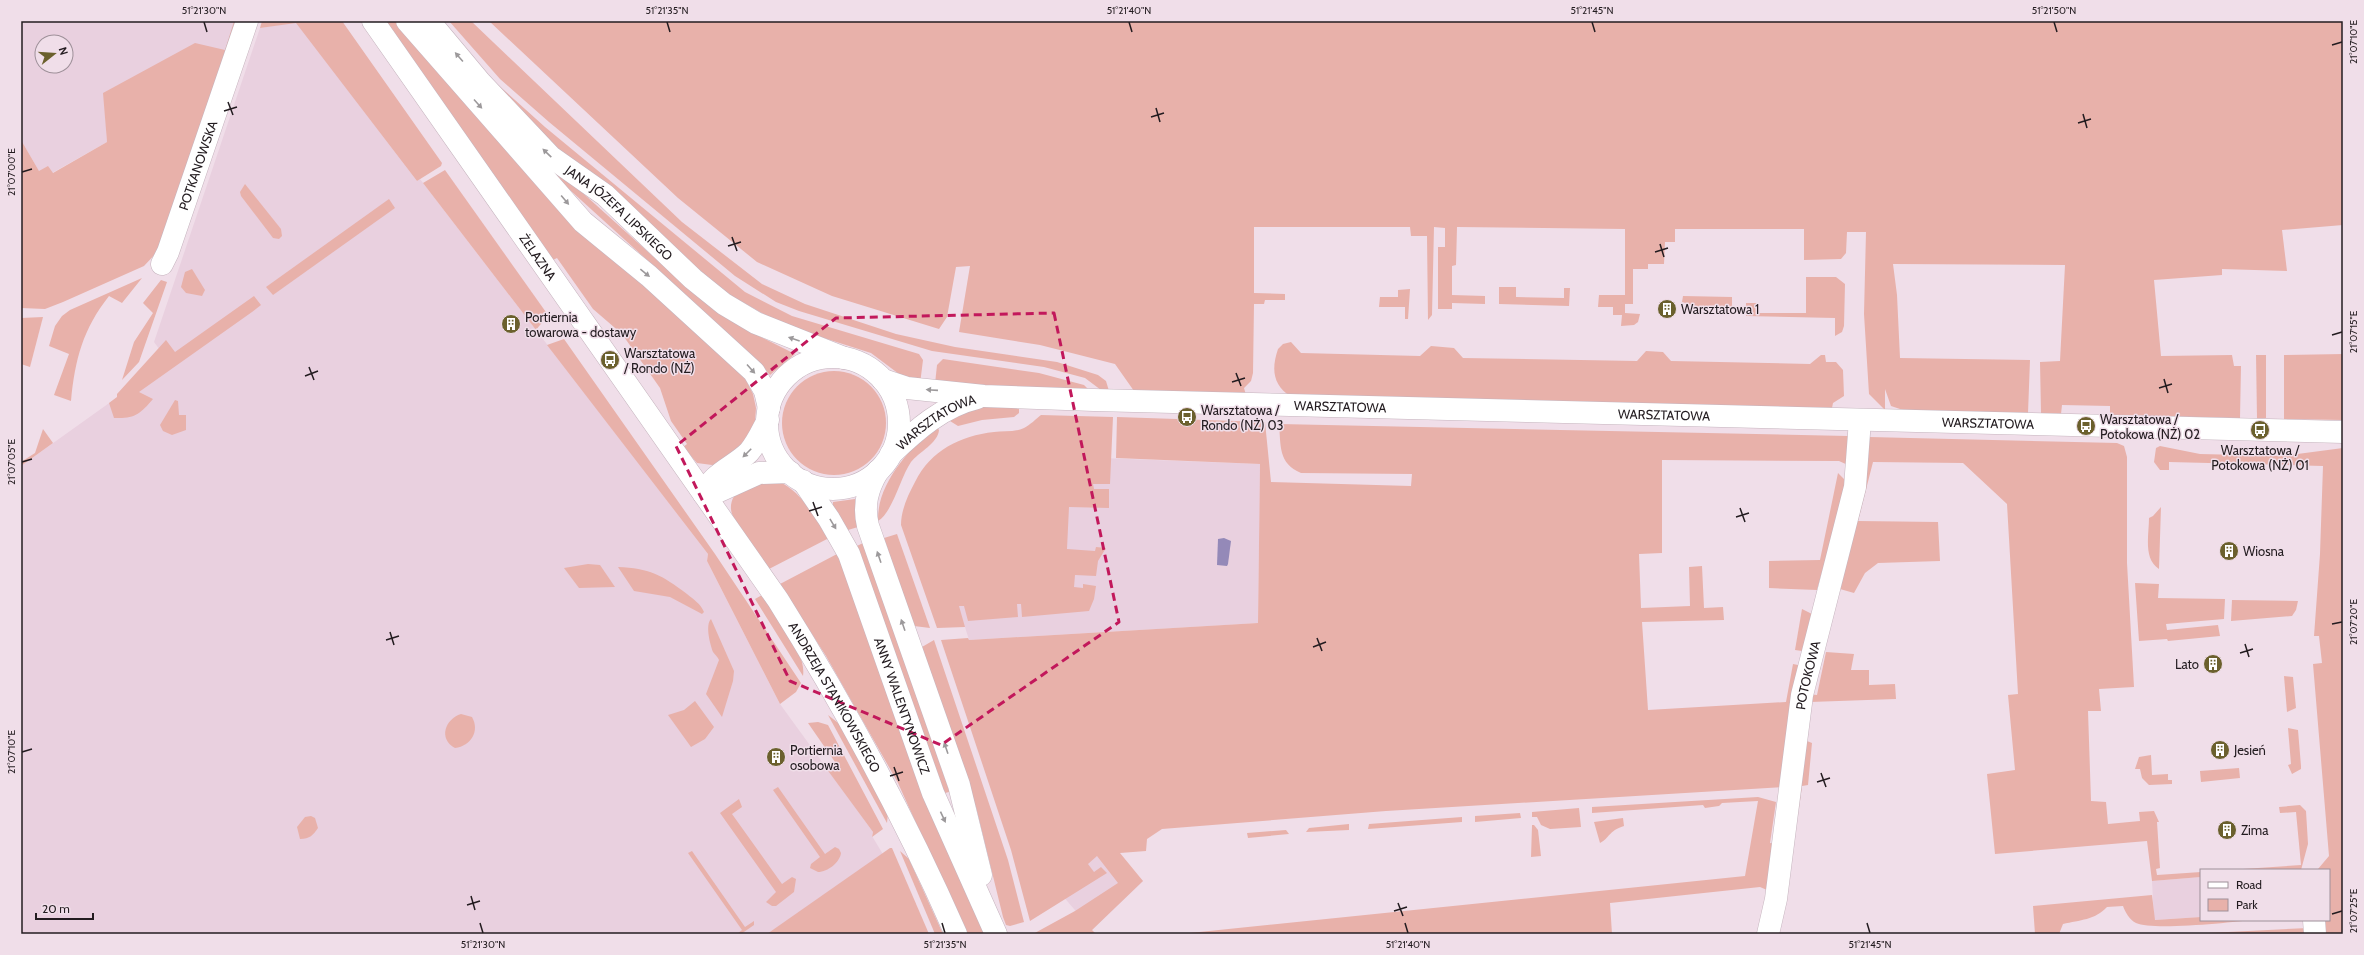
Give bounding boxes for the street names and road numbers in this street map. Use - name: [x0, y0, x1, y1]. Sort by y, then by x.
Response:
- street label: POTKANOWSKA: [175, 118, 220, 212]
- street label: JANA JÓZEFA LIPSKIEGO: [562, 161, 676, 264]
- street label: ŻELAZNA: [516, 231, 560, 283]
- street label: WARSZTATOWA: [893, 391, 978, 453]
- street label: WARSZTATOWA: [1294, 397, 1386, 415]
- street label: WARSZTATOWA: [1618, 405, 1710, 424]
- street label: WARSZTATOWA: [1942, 414, 2034, 432]
- street label: ANDRZEJA STANIKOWSKIEGO: [785, 619, 884, 775]
- street label: ANNY WALENTYNOWICZ: [871, 635, 934, 777]
- street label: POTOKOWA: [1792, 639, 1824, 711]

